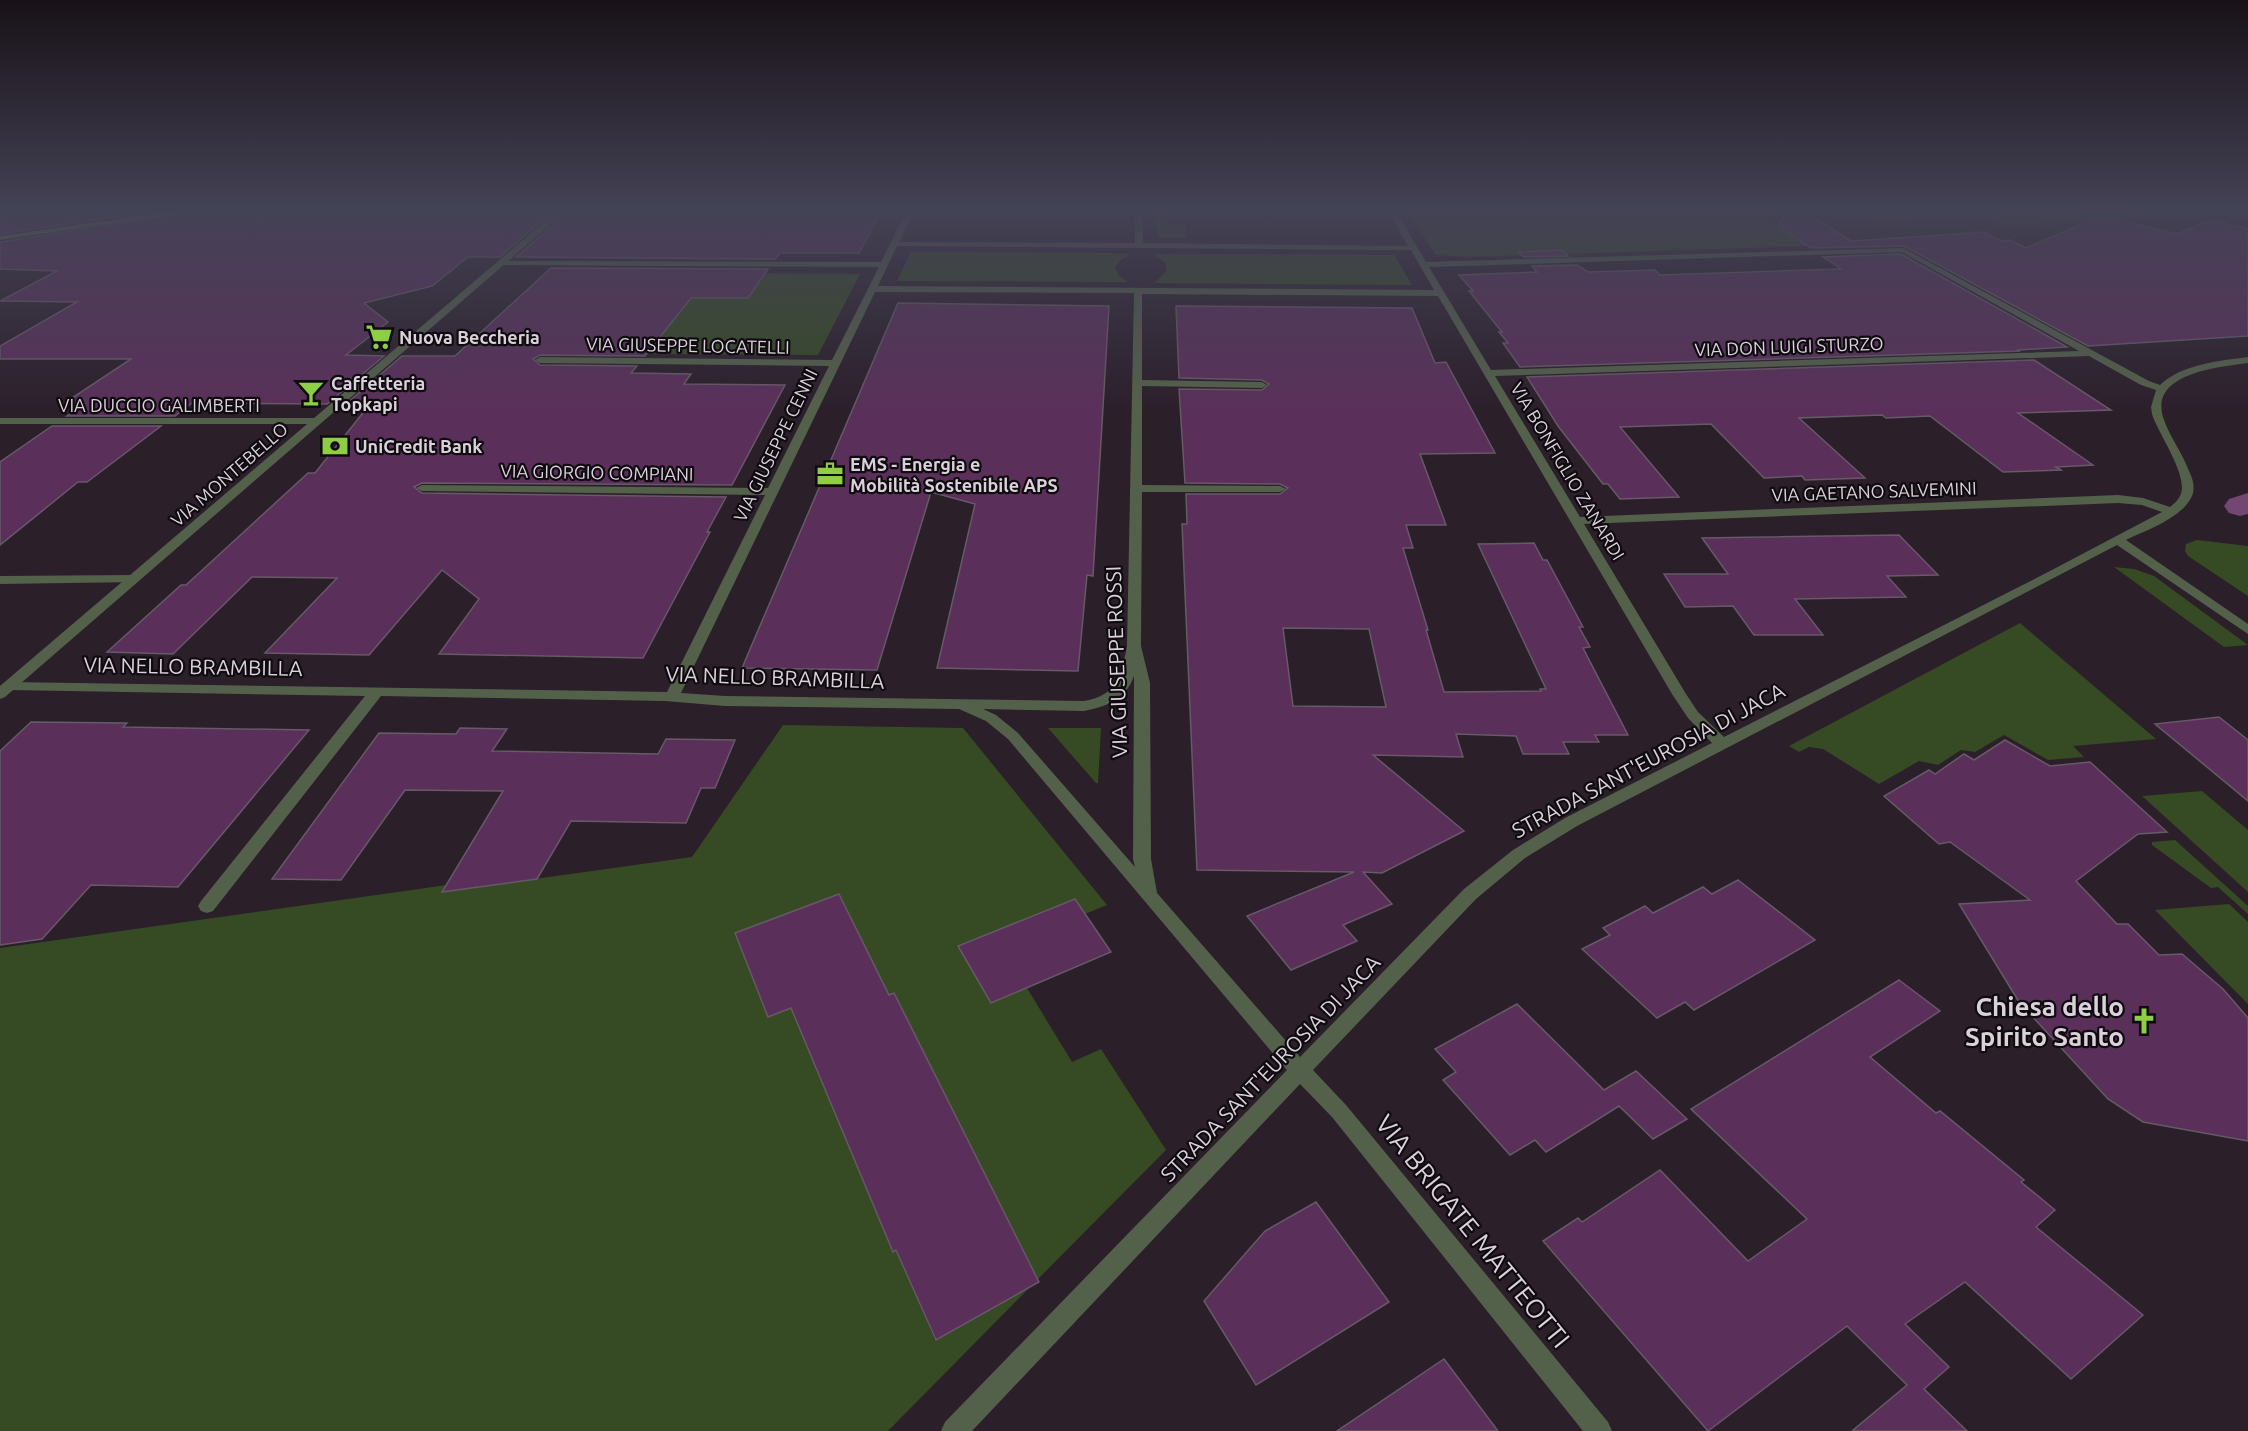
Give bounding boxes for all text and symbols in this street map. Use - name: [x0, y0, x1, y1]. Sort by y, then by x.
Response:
- supermarket icon: Nuova Beccheria: [364, 322, 394, 352]
- place label: Nuova Beccheria: [399, 327, 540, 347]
- street label: VIA GIUSEPPE LOCATELLI: [586, 333, 790, 357]
- street label: VIA DON LUIGI STURZO: [1694, 333, 1884, 359]
- street label: VIA GIUSEPPE CENNI: [729, 365, 821, 525]
- place label: Caffetteria Topkapi: [331, 373, 425, 414]
- bar icon: Caffetteria Topkapi: [296, 378, 326, 408]
- street label: VIA BONFIGLIO ZANARDI: [1507, 379, 1629, 563]
- street label: VIA DUCCIO GALIMBERTI: [58, 395, 260, 415]
- street label: VIA MONTEBELLO: [167, 418, 291, 530]
- bank icon: UniCredit Bank: [320, 431, 350, 461]
- place label: UniCredit Bank: [355, 436, 482, 456]
- place label: EMS - Energia e Mobilità Sostenibile APS: [850, 454, 1058, 495]
- office icon: EMS - Energia e Mobilità Sostenibile APS: [815, 459, 845, 489]
- street label: VIA GIORGIO COMPIANI: [500, 460, 694, 484]
- street label: VIA GAETANO SALVEMINI: [1771, 477, 1977, 505]
- street label: VIA GIUSEPPE ROSSI: [1101, 566, 1131, 758]
- street label: VIA NELLO BRAMBILLA: [83, 652, 303, 680]
- street label: VIA NELLO BRAMBILLA: [665, 661, 885, 693]
- street label: STRADA SANT'EUROSIA DI JACA: [1508, 678, 1789, 842]
- street label: STRADA SANT'EUROSIA DI JACA: [1155, 950, 1385, 1186]
- place label: Chiesa dello Spirito Santo: [1965, 992, 2124, 1051]
- church icon: Chiesa dello Spirito Santo: [2129, 1006, 2159, 1036]
- street label: VIA BRIGATE MATTEOTTI: [1370, 1109, 1576, 1353]

